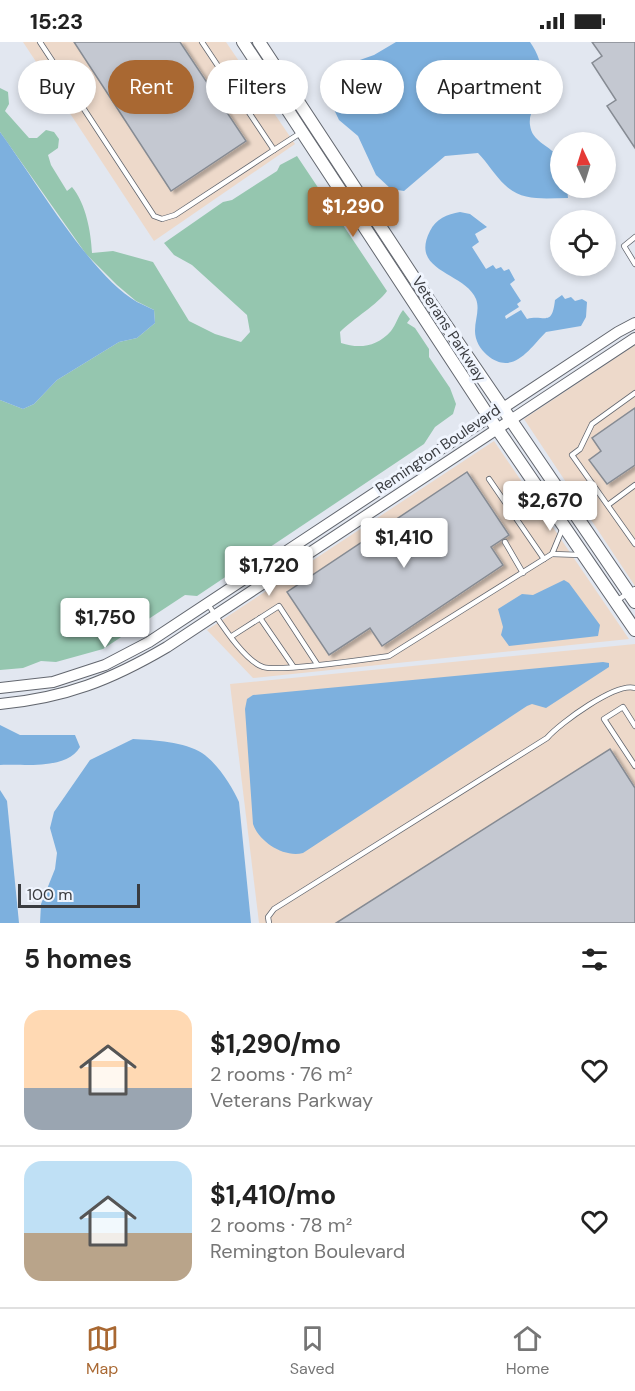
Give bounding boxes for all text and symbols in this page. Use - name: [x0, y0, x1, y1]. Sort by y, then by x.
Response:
- text: 15:23: [30, 7, 83, 36]
- chip: Buy: [18, 60, 96, 114]
- chip: Rent: [108, 60, 194, 114]
- chip: Filters: [206, 60, 308, 114]
- chip: New: [320, 60, 404, 114]
- chip: Apartment: [416, 60, 563, 114]
- north arrow: [550, 132, 616, 198]
- map controls: [550, 132, 616, 276]
- pin: $1,290: [304, 187, 402, 238]
- text: $1,290: [322, 193, 384, 219]
- button: locate: [550, 210, 616, 276]
- street label: Veterans Parkway: [407, 272, 491, 386]
- street label: Remington Boulevard: [372, 400, 504, 498]
- pin: $2,670: [501, 481, 599, 532]
- text: $2,670: [517, 487, 583, 513]
- pin: $1,410: [355, 518, 453, 569]
- text: $1,410: [375, 524, 433, 550]
- pin: $1,720: [220, 546, 318, 597]
- text: $1,720: [239, 552, 299, 578]
- pin: $1,750: [56, 598, 154, 649]
- text: $1,750: [74, 604, 136, 630]
- scale bar: [18, 881, 140, 908]
- text: 100 m: [27, 884, 72, 905]
- text: 5 homes: [24, 942, 132, 976]
- icon: filters: [578, 943, 611, 976]
- text: $1,290/mo: [210, 1027, 341, 1061]
- icon: home: [72, 1034, 144, 1106]
- icon: heart: [578, 1054, 611, 1087]
- text: 2 rooms · 76 m²: [210, 1061, 353, 1087]
- text: Veterans Parkway: [210, 1087, 373, 1113]
- text: $1,410/mo: [210, 1178, 336, 1212]
- icon: home: [72, 1185, 144, 1257]
- icon: heart: [578, 1205, 611, 1238]
- text: 2 rooms · 78 m²: [210, 1212, 352, 1238]
- text: Remington Boulevard: [210, 1238, 405, 1264]
- tab: Map: [86, 1322, 119, 1379]
- tab: Saved: [290, 1322, 335, 1379]
- tab: Home: [506, 1322, 549, 1379]

